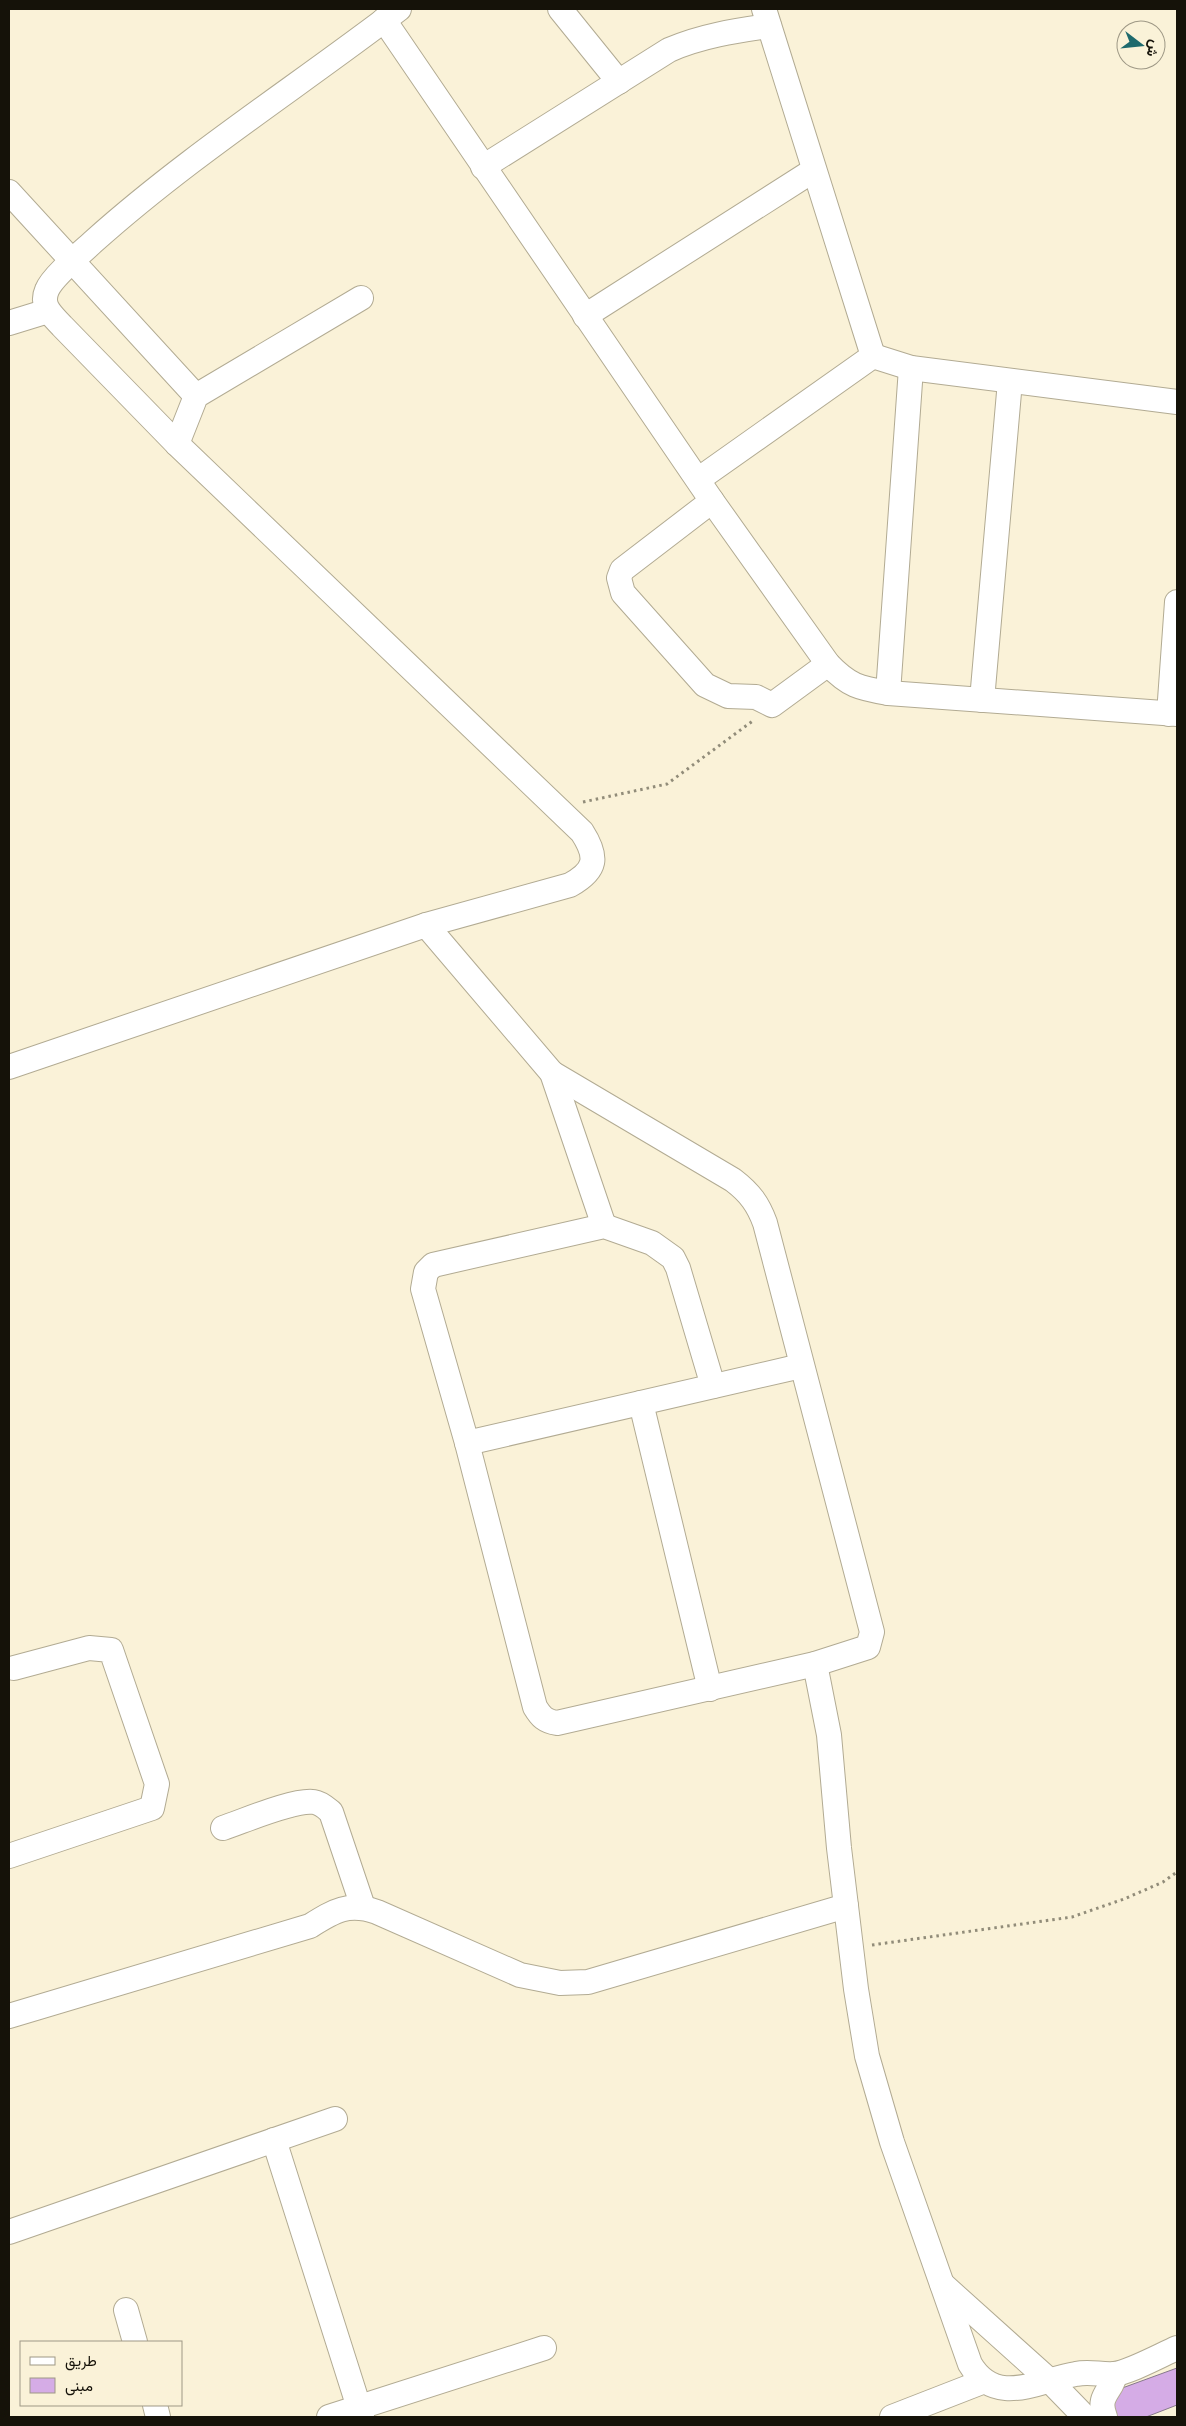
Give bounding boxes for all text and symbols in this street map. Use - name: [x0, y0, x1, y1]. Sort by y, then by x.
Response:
- north arrow: [1116, 20, 1166, 70]
- text: ش: [1142, 38, 1164, 59]
- legend: [20, 2341, 182, 2406]
- text: طريق: [65, 2351, 97, 2371]
- text: مبنى: [65, 2376, 93, 2396]

